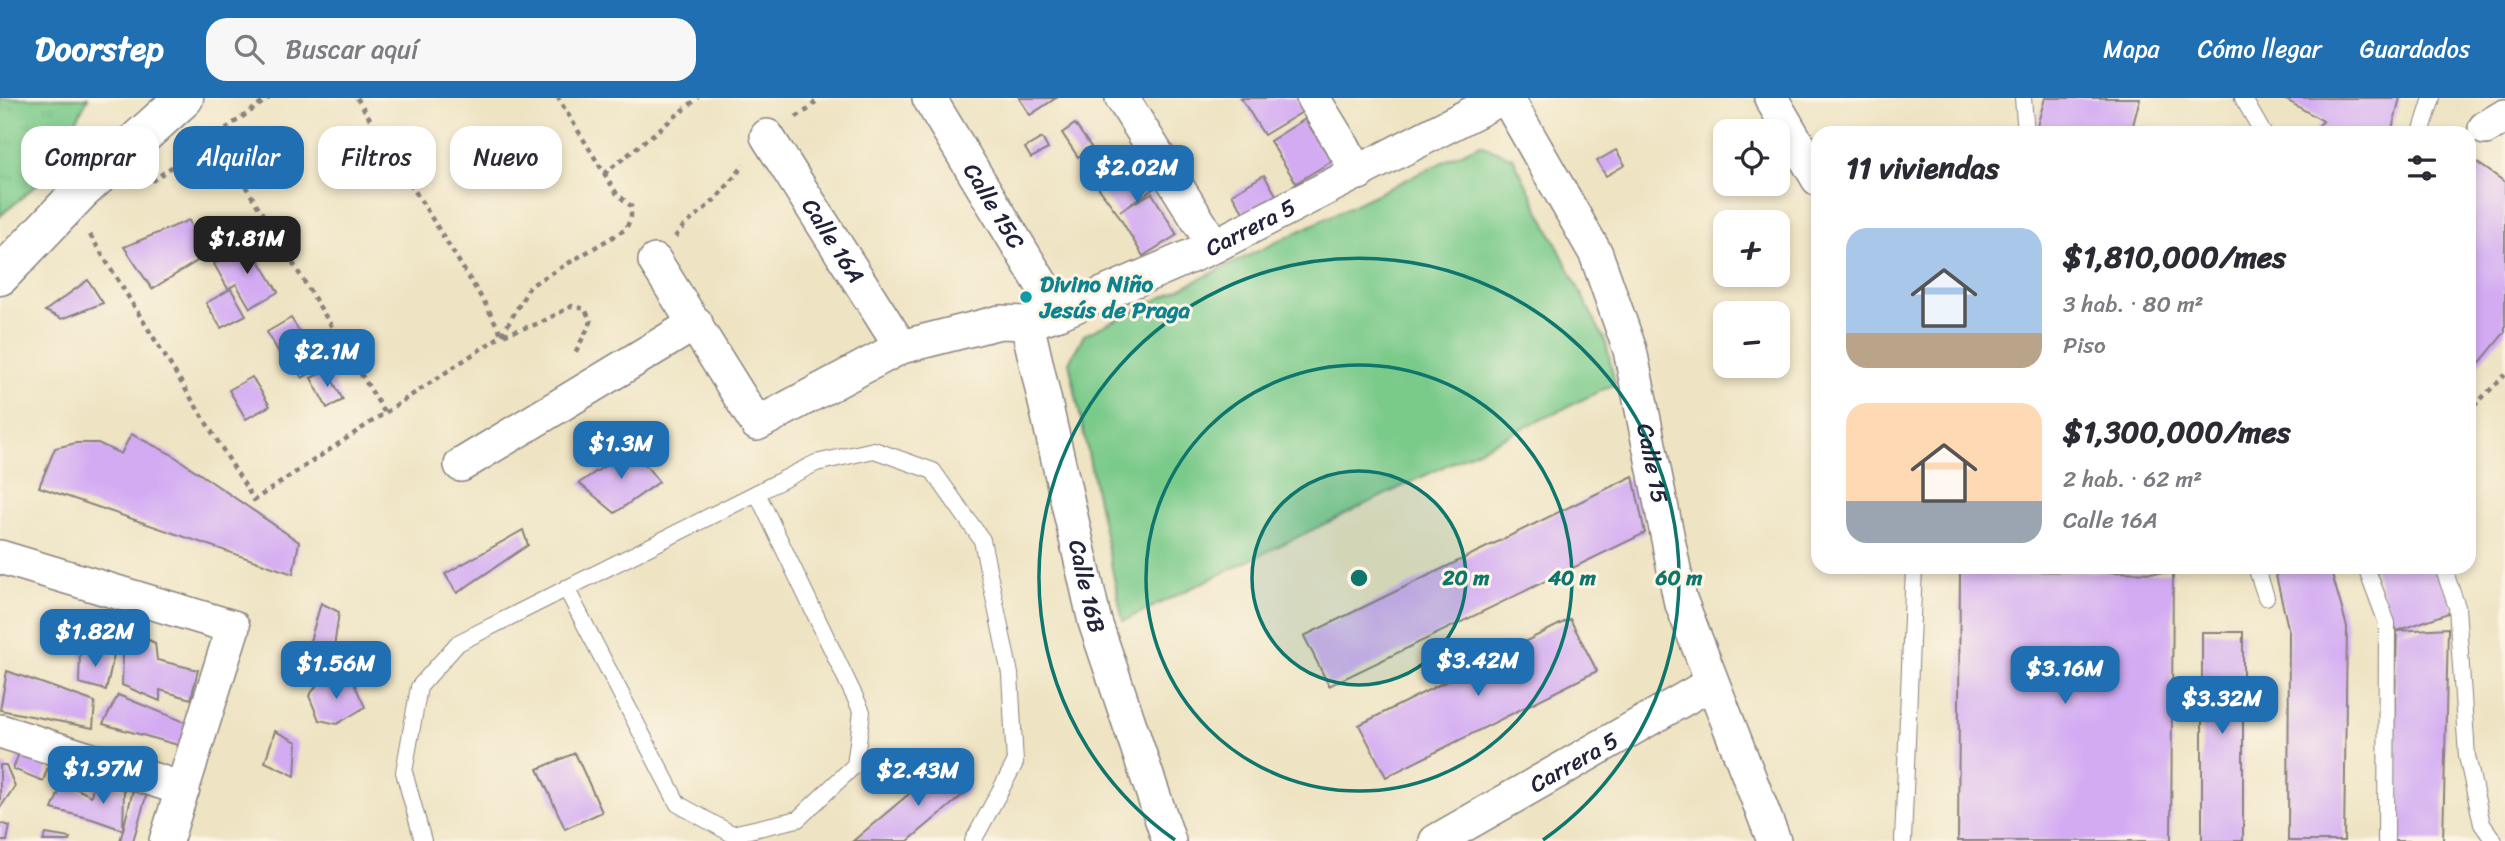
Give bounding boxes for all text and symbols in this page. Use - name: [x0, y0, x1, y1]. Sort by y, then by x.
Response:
- search box: [206, 18, 696, 81]
- text: Doorstep: [35, 20, 164, 78]
- text: Buscar aquí: [286, 26, 418, 72]
- text: Mapa: [2103, 28, 2160, 70]
- text: Cómo llegar: [2198, 28, 2322, 70]
- text: Guardados: [2360, 28, 2470, 70]
- icon: search: [230, 30, 268, 68]
- map controls: [1713, 119, 1790, 378]
- button: locate: [1713, 119, 1790, 196]
- chip: Comprar: [21, 126, 159, 189]
- chip: Alquilar: [173, 126, 304, 189]
- chip: Filtros: [318, 126, 436, 189]
- chip: Nuevo: [450, 126, 562, 189]
- text: 11 viviendas: [1846, 141, 1999, 195]
- pin: $2.02M: [1080, 146, 1194, 205]
- text: $2.02M: [1096, 147, 1178, 188]
- icon: filters: [2403, 149, 2441, 187]
- street label: Calle 15C: [952, 155, 1037, 258]
- street label: Carrera 5: [1199, 187, 1303, 268]
- street label: Calle 16A: [791, 190, 876, 292]
- button: +: [1713, 210, 1790, 287]
- pin: $1.81M: [190, 216, 304, 276]
- text: $1.81M: [210, 218, 284, 259]
- text: $1,810,000/mes: [2063, 230, 2286, 284]
- icon: home: [1902, 256, 1986, 340]
- place label: Divino Niño Jesús de Praga: [1038, 264, 1191, 331]
- text: 3 hab. · 80 m²: [2063, 284, 2204, 325]
- marker: Divino Niño Jesús de Praga: [1018, 289, 1034, 305]
- button: −: [1713, 301, 1790, 378]
- text: Piso: [2063, 325, 2106, 366]
- pin: $2.1M: [278, 330, 376, 389]
- text: $2.1M: [295, 331, 359, 372]
- text: $1,300,000/mes: [2063, 405, 2291, 459]
- street label: Calle 15: [1625, 420, 1681, 507]
- pin: $1.3M: [572, 422, 670, 481]
- text: $1.3M: [589, 423, 653, 464]
- icon: home: [1902, 431, 1986, 515]
- text: 2 hab. · 62 m²: [2063, 459, 2202, 500]
- text: Calle 16A: [2063, 500, 2158, 541]
- street label: Calle 16B: [1056, 536, 1118, 639]
- text: 20 m: [1442, 559, 1490, 597]
- text: 40 m: [1547, 559, 1597, 597]
- text: 60 m: [1655, 559, 1703, 597]
- centre of rings: [1347, 566, 1371, 590]
- pin: $1.82M: [38, 610, 152, 669]
- text: $1.82M: [56, 611, 134, 652]
- pin: $3.42M: [1421, 638, 1535, 698]
- text: $3.42M: [1437, 640, 1519, 681]
- pin: $1.56M: [279, 642, 393, 701]
- text: $1.56M: [297, 643, 375, 684]
- pin: $3.16M: [2008, 646, 2122, 706]
- text: $3.16M: [2027, 648, 2103, 689]
- pin: $3.32M: [2165, 676, 2279, 736]
- text: $3.32M: [2182, 678, 2262, 719]
- street label: Carrera 5: [1521, 720, 1627, 804]
- pin: $1.97M: [46, 746, 160, 806]
- text: $1.97M: [64, 748, 142, 789]
- pin: $2.43M: [861, 748, 975, 808]
- text: $2.43M: [877, 750, 959, 791]

